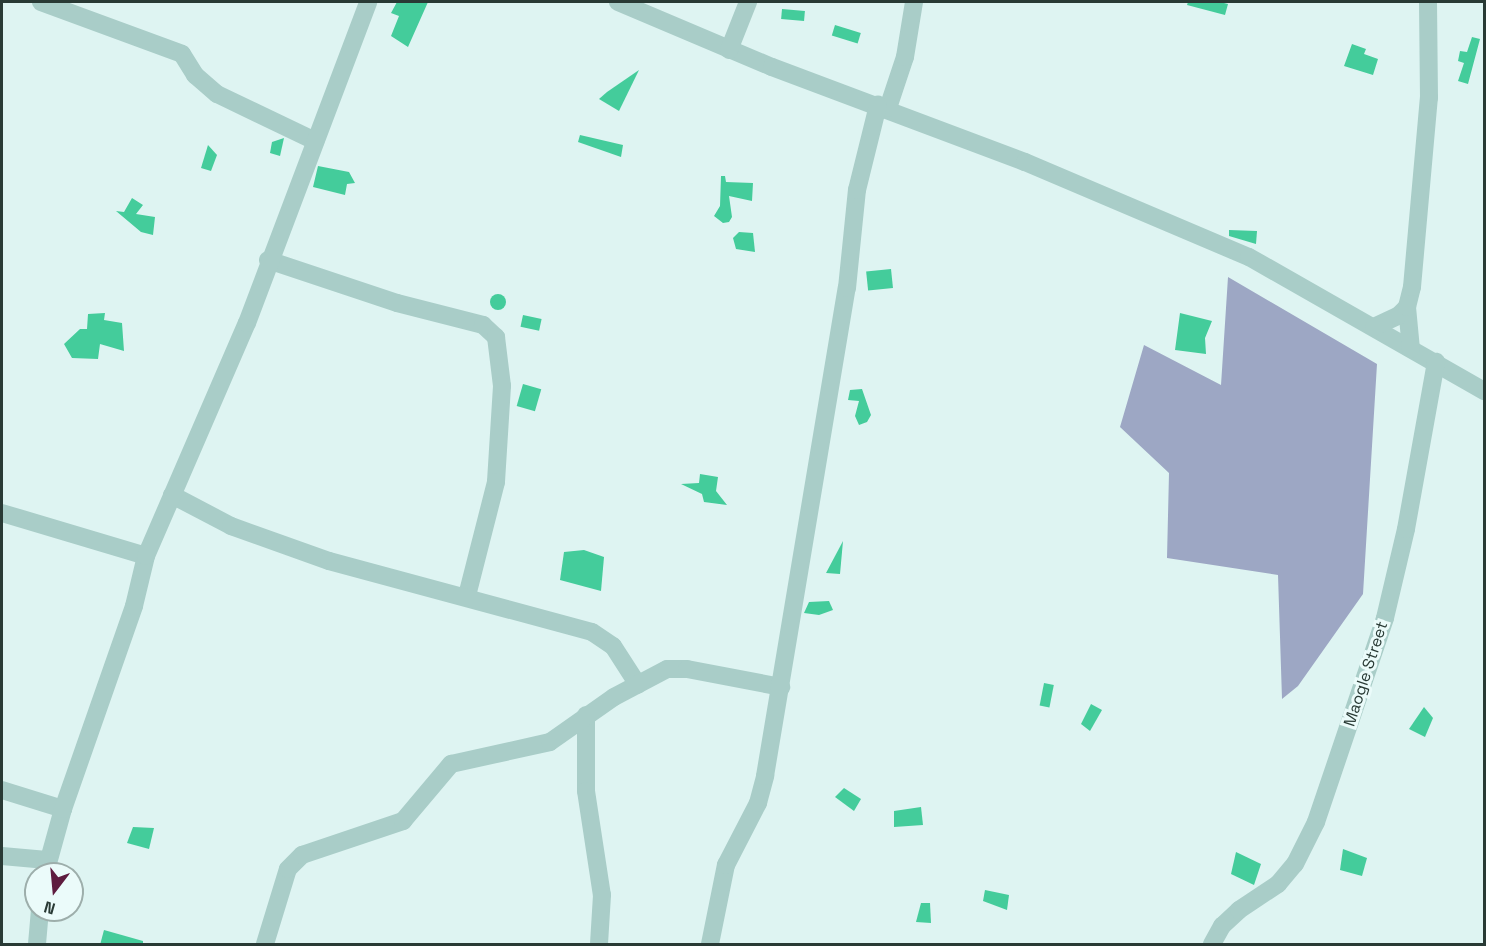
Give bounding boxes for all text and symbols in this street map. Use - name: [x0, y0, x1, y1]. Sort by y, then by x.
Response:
- street label: Maogle Street: [1340, 619, 1392, 729]
- north arrow: [24, 862, 84, 922]
- text: N: [41, 896, 58, 919]

